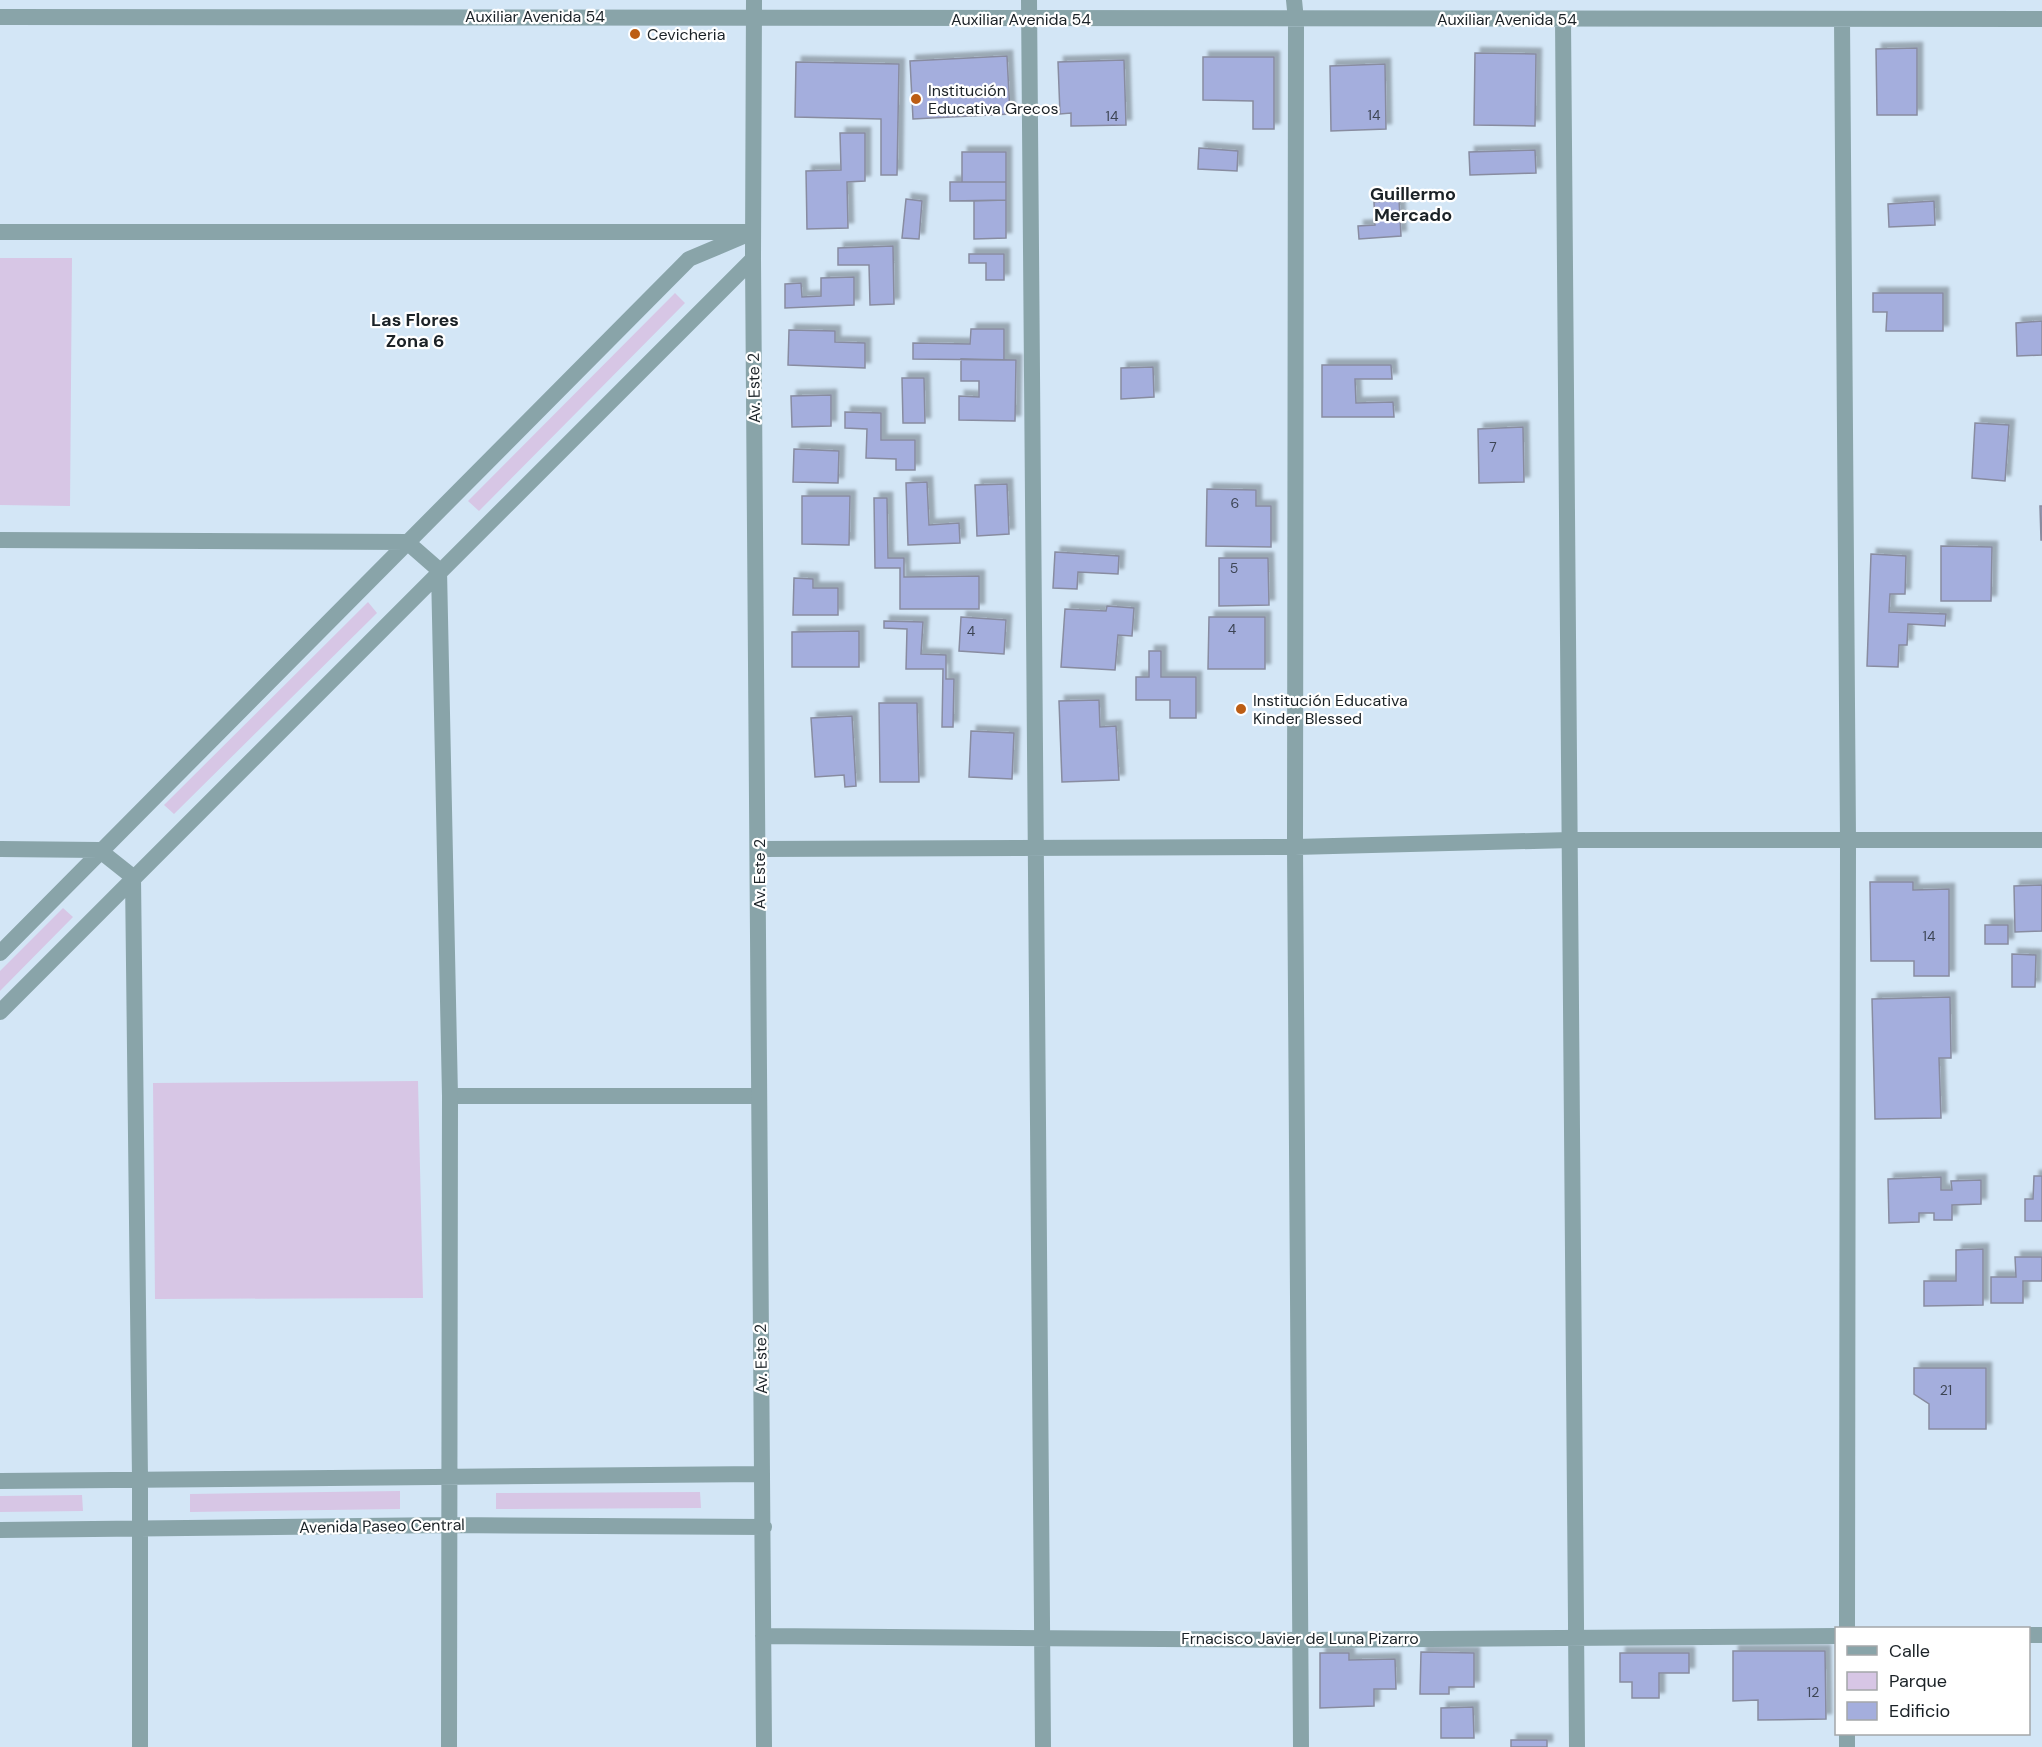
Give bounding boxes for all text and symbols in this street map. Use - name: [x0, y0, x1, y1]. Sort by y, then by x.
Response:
- street label: Auxiliar Avenida 54: [465, 6, 605, 27]
- street label: Auxiliar Avenida 54: [951, 9, 1091, 30]
- street label: Auxiliar Avenida 54: [1437, 9, 1577, 30]
- place label: Cevicheria: [647, 24, 725, 45]
- marker: Cevicheria: [628, 27, 642, 41]
- place label: Institución Educativa Grecos: [928, 80, 1058, 119]
- marker: Institución Educativa Grecos: [909, 92, 923, 106]
- house number: 14: [1368, 106, 1381, 124]
- house number: 14: [1106, 107, 1119, 125]
- district label: Guillermo Mercado: [1370, 182, 1456, 227]
- district label: Las Flores Zona 6: [371, 308, 459, 353]
- street label: Av. Este 2: [743, 353, 765, 423]
- house number: 7: [1489, 438, 1497, 456]
- house number: 6: [1231, 494, 1239, 512]
- house number: 5: [1230, 559, 1238, 577]
- house number: 4: [1228, 620, 1237, 638]
- house number: 4: [967, 622, 976, 640]
- place label: Institución Educativa Kinder Blessed: [1253, 690, 1408, 729]
- marker: Institución Educativa Kinder Blessed: [1234, 702, 1248, 716]
- street label: Av. Este 2: [749, 839, 770, 909]
- house number: 14: [1923, 927, 1936, 945]
- street label: Av. Este 2: [750, 1324, 772, 1394]
- house number: 21: [1940, 1381, 1952, 1399]
- street label: Avenida Paseo Central: [299, 1514, 465, 1538]
- legend: [1835, 1627, 2030, 1735]
- street label: Frnacisco Javier de Luna Pizarro: [1181, 1628, 1419, 1649]
- text: Calle: [1889, 1639, 1930, 1663]
- text: Parque: [1889, 1669, 1947, 1693]
- house number: 12: [1807, 1683, 1819, 1701]
- text: Edificio: [1889, 1699, 1950, 1723]

